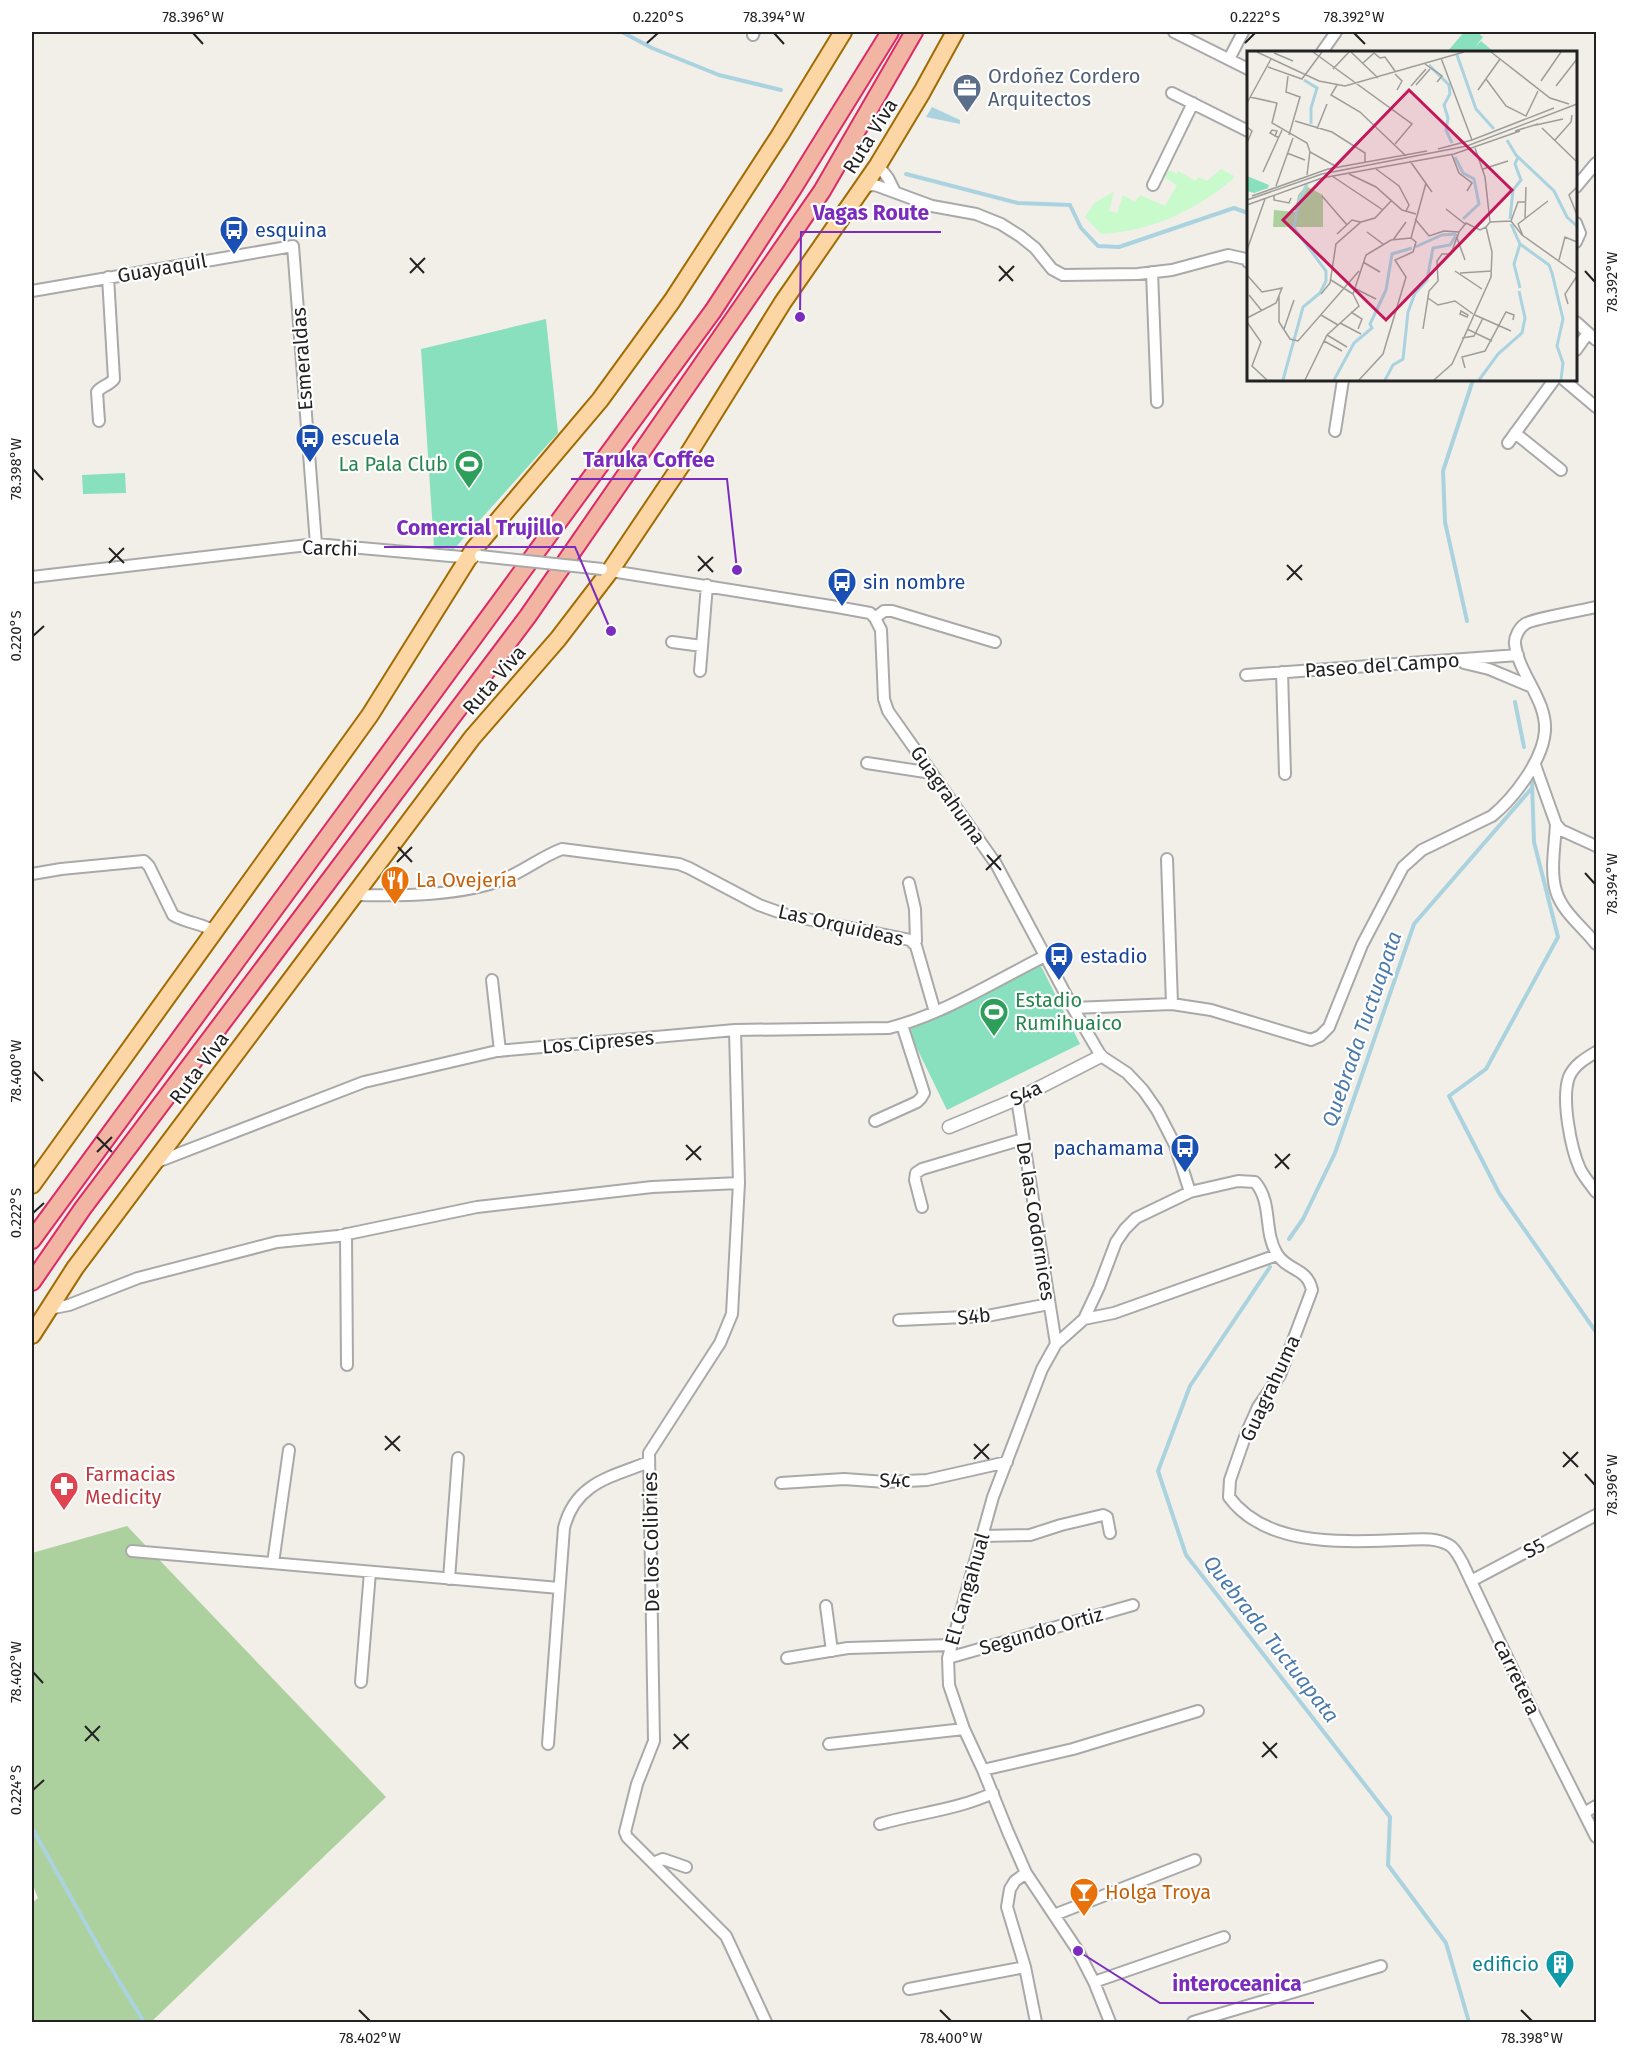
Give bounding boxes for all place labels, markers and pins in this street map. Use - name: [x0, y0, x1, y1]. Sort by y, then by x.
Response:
- place label: Ordoñez Cordero Arquitectos: [988, 64, 1140, 111]
- office icon: Ordoñez Cordero Arquitectos: [951, 72, 983, 114]
- callout: Vagas Route: [801, 193, 941, 232]
- bus stop icon: esquina: [218, 214, 250, 256]
- place label: esquina: [255, 218, 327, 242]
- bus stop icon: escuela: [294, 422, 326, 464]
- place label: escuela: [331, 426, 400, 450]
- callout: Taruka Coffee: [571, 440, 727, 479]
- sports icon: La Pala Club: [453, 448, 485, 490]
- place label: La Pala Club: [339, 452, 448, 476]
- callout: Comercial Trujillo: [384, 508, 575, 547]
- bus stop icon: sin nombre: [826, 566, 858, 608]
- place label: sin nombre: [863, 570, 965, 594]
- restaurant icon: La Ovejería: [379, 864, 411, 906]
- place label: La Ovejería: [416, 868, 517, 892]
- bus stop icon: estadio: [1043, 940, 1075, 982]
- place label: estadio: [1080, 944, 1147, 968]
- place label: Estadio Rumihuaico: [1015, 988, 1122, 1035]
- sports icon: Estadio Rumihuaico: [978, 996, 1010, 1038]
- bus stop icon: pachamama: [1169, 1132, 1201, 1174]
- place label: pachamama: [1053, 1136, 1164, 1160]
- place label: Farmacias Medicity: [85, 1462, 175, 1509]
- pharmacy icon: Farmacias Medicity: [48, 1470, 80, 1512]
- bar icon: Holga Troya: [1068, 1876, 1100, 1918]
- place label: Holga Troya: [1105, 1880, 1211, 1904]
- building icon: edificio: [1544, 1948, 1576, 1990]
- place label: edificio: [1472, 1952, 1539, 1976]
- callout: interoceanica: [1160, 1964, 1314, 2003]

